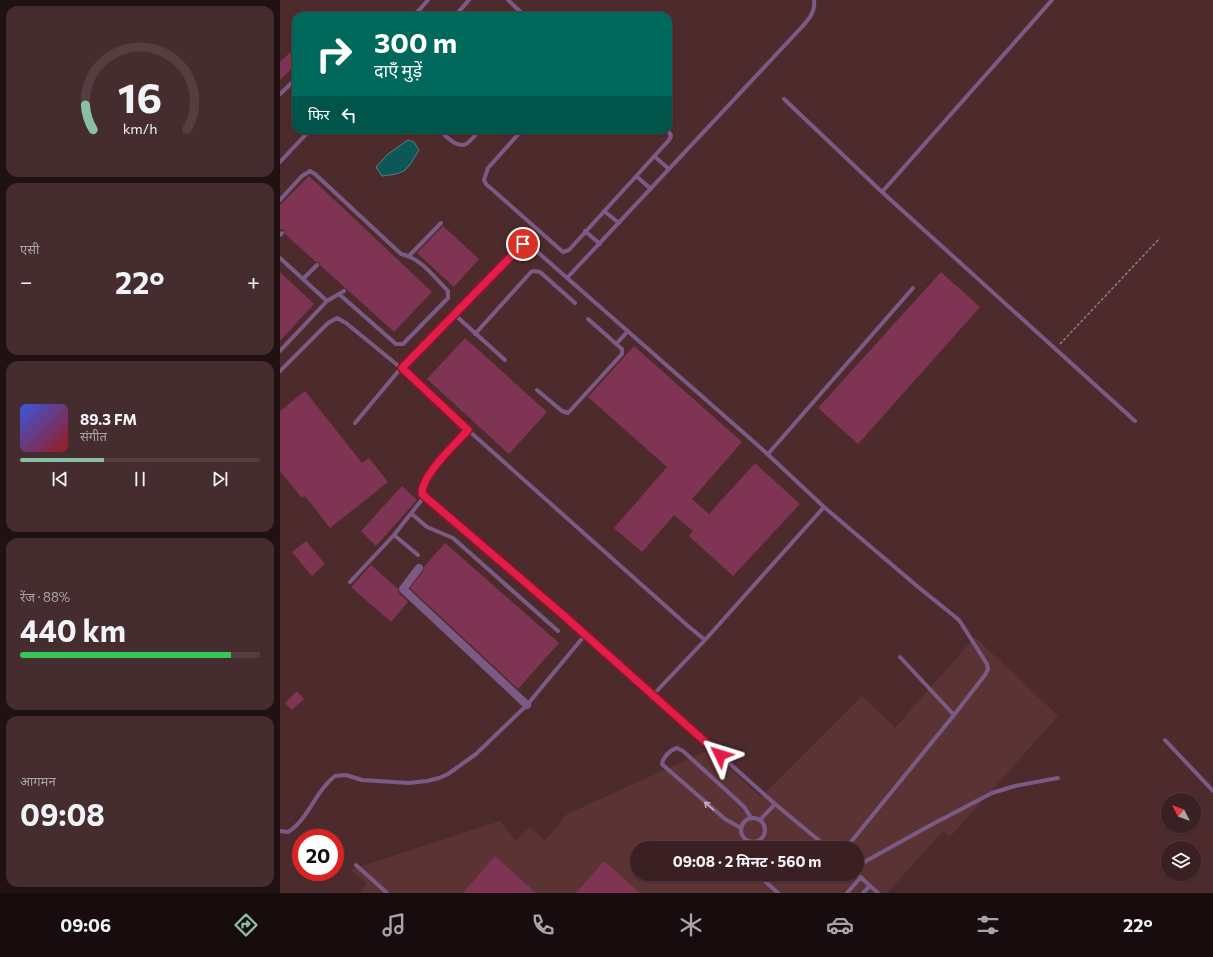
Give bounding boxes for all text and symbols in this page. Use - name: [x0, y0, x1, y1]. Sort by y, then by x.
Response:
- text: 300 m: [374, 25, 457, 59]
- icon: right: [308, 28, 360, 80]
- text: दाएँ मुड़ें: [374, 59, 422, 81]
- text: 16: [118, 71, 162, 122]
- icon: left: [338, 104, 360, 126]
- text: फिर: [308, 105, 330, 123]
- text: km/h: [123, 118, 157, 136]
- pin: [506, 227, 540, 261]
- icon: arrive: [512, 233, 534, 255]
- text: एसी: [20, 241, 39, 257]
- text: 22°: [115, 263, 165, 300]
- text: −: [20, 268, 33, 295]
- text: +: [247, 268, 260, 295]
- text: 89.3 FM: [80, 410, 137, 428]
- text: संगीत: [80, 428, 107, 444]
- icon: previous: [49, 468, 71, 490]
- icon: pause: [129, 468, 151, 490]
- icon: next: [209, 468, 231, 490]
- text: रेंज · 88%: [20, 589, 70, 605]
- text: 440 km: [20, 611, 126, 648]
- position arrow: [699, 734, 741, 776]
- text: आगमन: [20, 773, 56, 789]
- north arrow: [1161, 793, 1201, 833]
- map controls: [1161, 793, 1201, 881]
- text: 09:08: [20, 795, 105, 832]
- one-way arrow: [704, 801, 715, 810]
- speed limit sign: 20: [292, 829, 344, 881]
- button: layers: [1161, 841, 1201, 881]
- text: 09:08 · 2 मिनट · 560 m: [673, 852, 821, 870]
- icon: directions: [232, 911, 260, 939]
- icon: music: [380, 911, 408, 939]
- icon: phone: [529, 911, 557, 939]
- icon: climate: [677, 911, 705, 939]
- icon: car: [826, 911, 854, 939]
- icon: filters: [974, 911, 1002, 939]
- text: 09:06: [60, 914, 111, 936]
- text: 22°: [1123, 914, 1153, 936]

